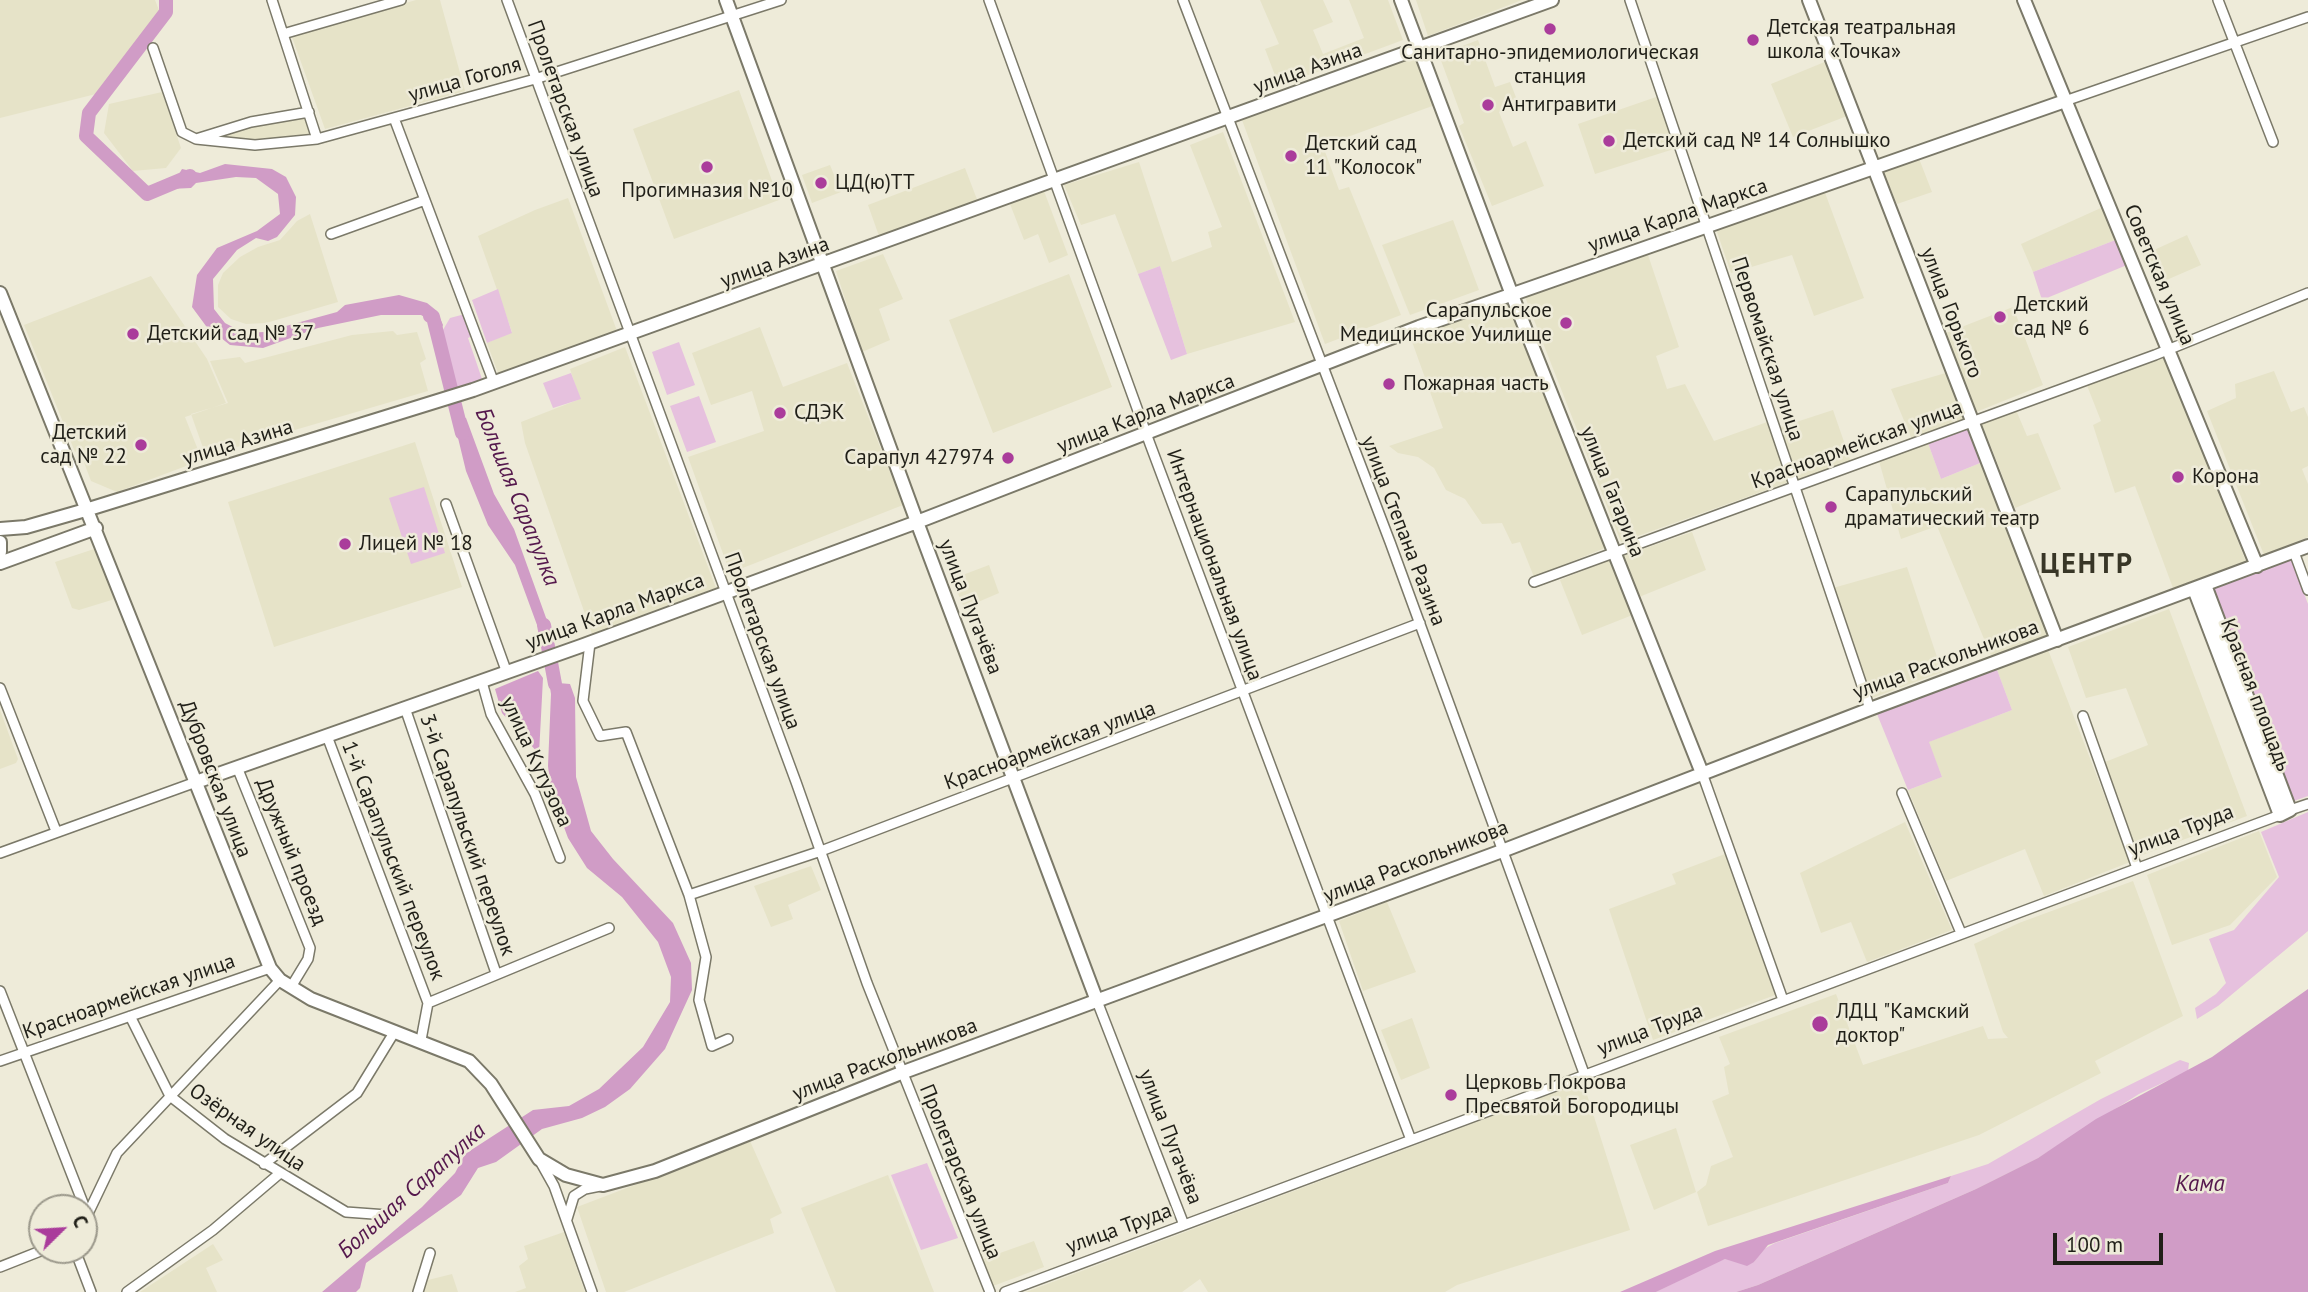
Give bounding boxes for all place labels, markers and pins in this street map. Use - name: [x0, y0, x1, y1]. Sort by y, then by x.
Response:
- place label: Детская театральная школа «Точка»: [1767, 15, 1956, 65]
- marker: Санитарно-эпидемиологическая станция: [1542, 21, 1558, 37]
- marker: Детская театральная школа «Точка»: [1745, 32, 1761, 48]
- place label: Санитарно-эпидемиологическая станция: [1401, 40, 1699, 90]
- place label: Антигравити: [1502, 92, 1617, 118]
- marker: Антигравити: [1480, 97, 1496, 113]
- place label: Детский сад № 14 Солнышко: [1623, 128, 1890, 154]
- place label: Детский сад 11 "Колосок": [1305, 131, 1422, 181]
- marker: Детский сад № 14 Солнышко: [1601, 133, 1617, 149]
- marker: Детский сад 11 "Колосок": [1283, 148, 1299, 164]
- marker: Прогимназия №10: [699, 159, 715, 175]
- place label: ЦД(ю)ТТ: [835, 170, 915, 196]
- marker: ЦД(ю)ТТ: [813, 175, 829, 191]
- place label: Прогимназия №10: [621, 178, 793, 204]
- place label: Детский сад № 6: [2014, 292, 2089, 342]
- place label: Сарапульское Медицинское Училище: [1340, 298, 1552, 348]
- marker: Детский сад № 6: [1992, 309, 2008, 325]
- marker: Сарапульское Медицинское Училище: [1558, 315, 1574, 331]
- place label: Детский сад № 37: [147, 321, 314, 347]
- marker: Детский сад № 37: [125, 326, 141, 342]
- place label: Пожарная часть: [1403, 371, 1549, 397]
- marker: Пожарная часть: [1381, 376, 1397, 392]
- place label: СДЭК: [794, 400, 845, 426]
- marker: СДЭК: [772, 405, 788, 421]
- place label: Детский сад № 22: [40, 420, 127, 470]
- marker: Детский сад № 22: [133, 437, 149, 453]
- place label: Сарапул 427974: [844, 445, 994, 471]
- marker: Сарапул 427974: [1000, 450, 1016, 466]
- place label: Корона: [2192, 464, 2259, 490]
- marker: Корона: [2170, 469, 2186, 485]
- place label: Сарапульский драматический театр: [1845, 482, 2040, 532]
- marker: Сарапульский драматический театр: [1823, 499, 1839, 515]
- place label: Лицей № 18: [359, 531, 473, 557]
- marker: Лицей № 18: [337, 536, 353, 552]
- place label: ЛДЦ "Камский доктор": [1836, 999, 1969, 1049]
- marker: ЛДЦ "Камский доктор": [1810, 1014, 1830, 1034]
- place label: Церковь Покрова Пресвятой Богородицы: [1465, 1070, 1679, 1120]
- marker: Церковь Покрова Пресвятой Богородицы: [1443, 1087, 1459, 1103]

